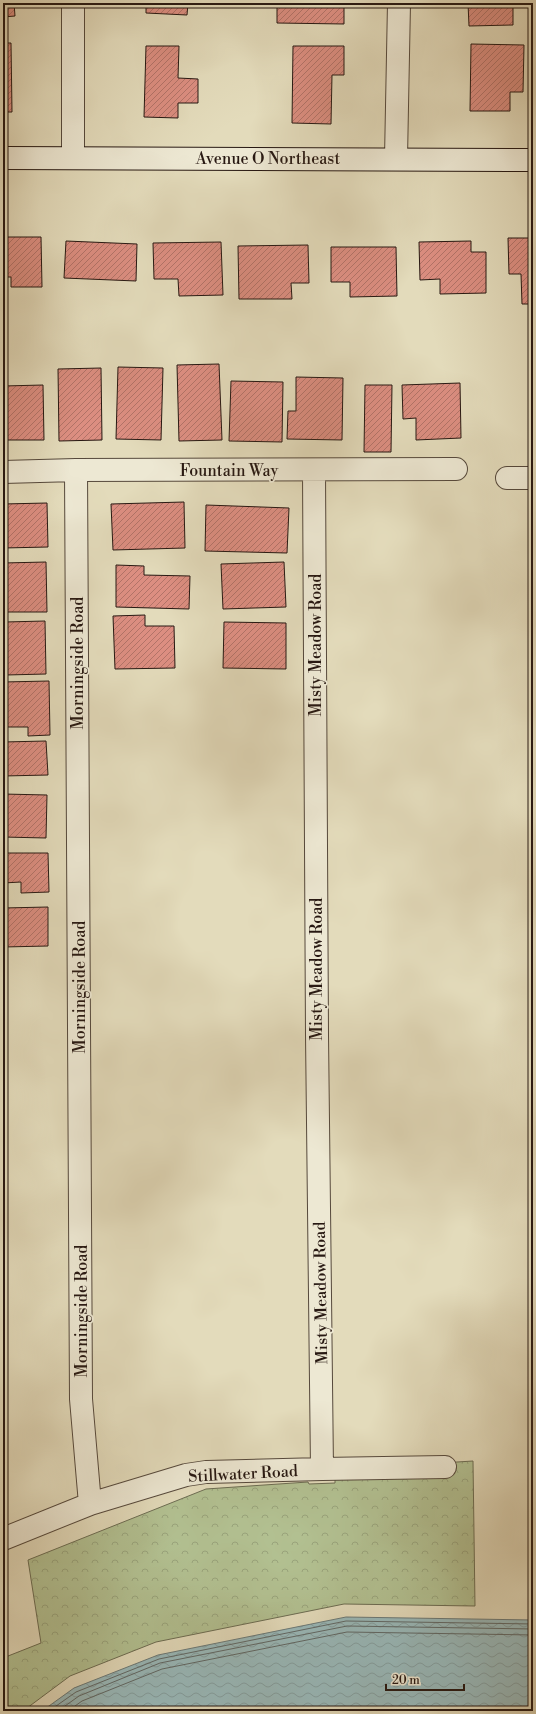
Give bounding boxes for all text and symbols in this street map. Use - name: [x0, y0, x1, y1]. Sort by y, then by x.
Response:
- street label: Avenue O Northeast: [195, 149, 340, 169]
- street label: Fountain Way: [180, 461, 278, 481]
- street label: Misty Meadow Road: [306, 574, 326, 716]
- street label: Morningside Road: [68, 597, 88, 729]
- street label: Misty Meadow Road: [307, 898, 327, 1040]
- street label: Morningside Road: [70, 921, 90, 1053]
- street label: Misty Meadow Road: [310, 1221, 332, 1365]
- street label: Morningside Road: [72, 1245, 92, 1377]
- street label: Stillwater Road: [188, 1461, 298, 1487]
- scale bar: [386, 1666, 464, 1692]
- text: 20 m: [392, 1673, 420, 1688]

